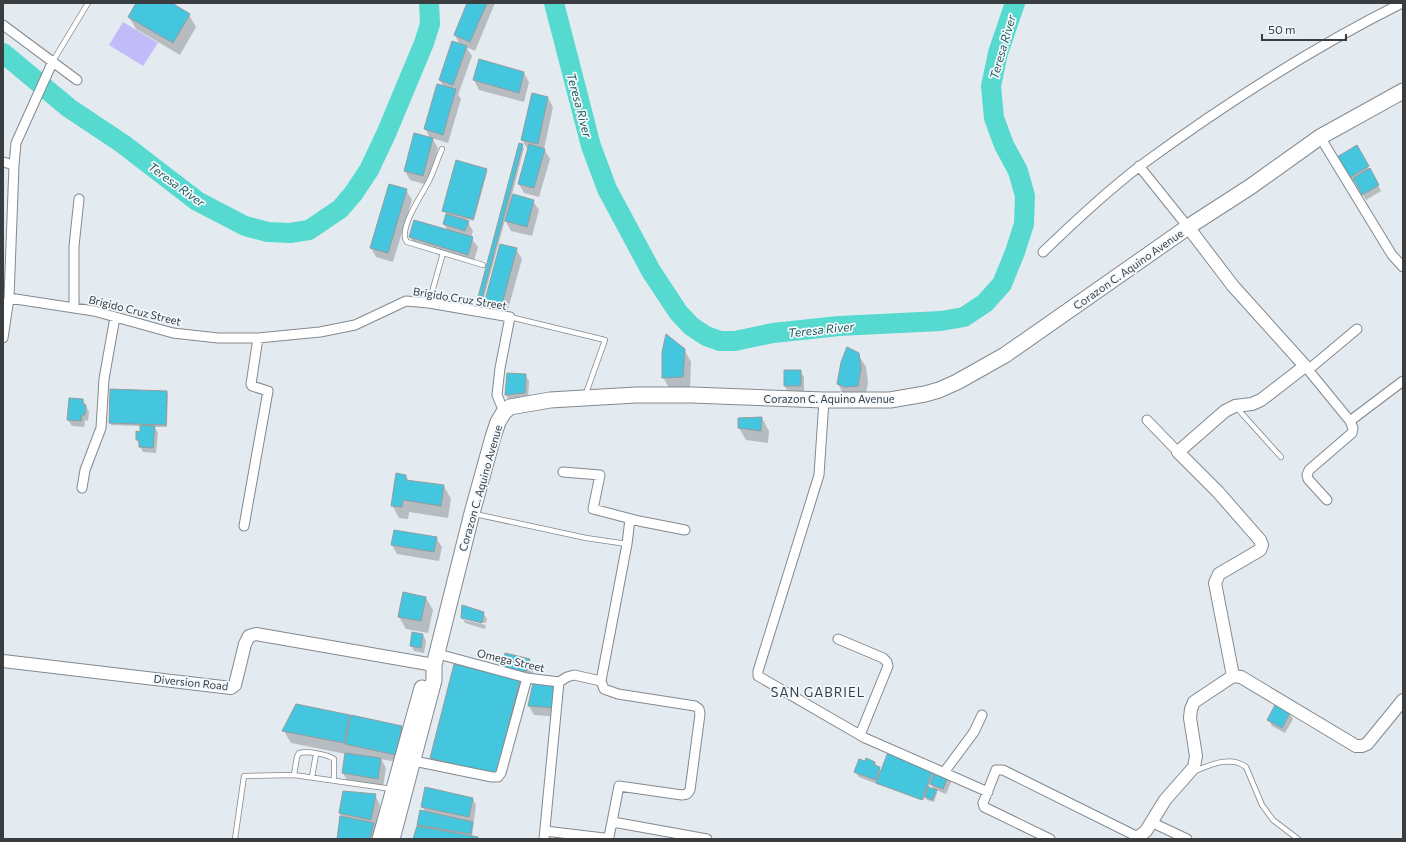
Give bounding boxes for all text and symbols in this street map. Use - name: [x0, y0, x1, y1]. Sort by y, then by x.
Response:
- water label: Teresa River: [986, 12, 1018, 81]
- scale bar: [1262, 16, 1346, 42]
- text: 50 m: [1268, 22, 1296, 36]
- water label: Teresa River: [565, 71, 596, 140]
- water label: Teresa River: [146, 159, 209, 210]
- street label: Corazon C. Aquino Avenue: [1071, 226, 1186, 312]
- street label: Brigido Cruz Street: [412, 284, 508, 312]
- street label: Brigido Cruz Street: [87, 292, 183, 328]
- water label: Teresa River: [787, 318, 856, 339]
- street label: Corazon C. Aquino Avenue: [763, 392, 895, 405]
- street label: Corazon C. Aquino Avenue: [456, 423, 504, 553]
- street label: Omega Street: [476, 646, 547, 674]
- street label: Diversion Road: [153, 672, 229, 692]
- district label: SAN GABRIEL: [771, 684, 865, 700]

